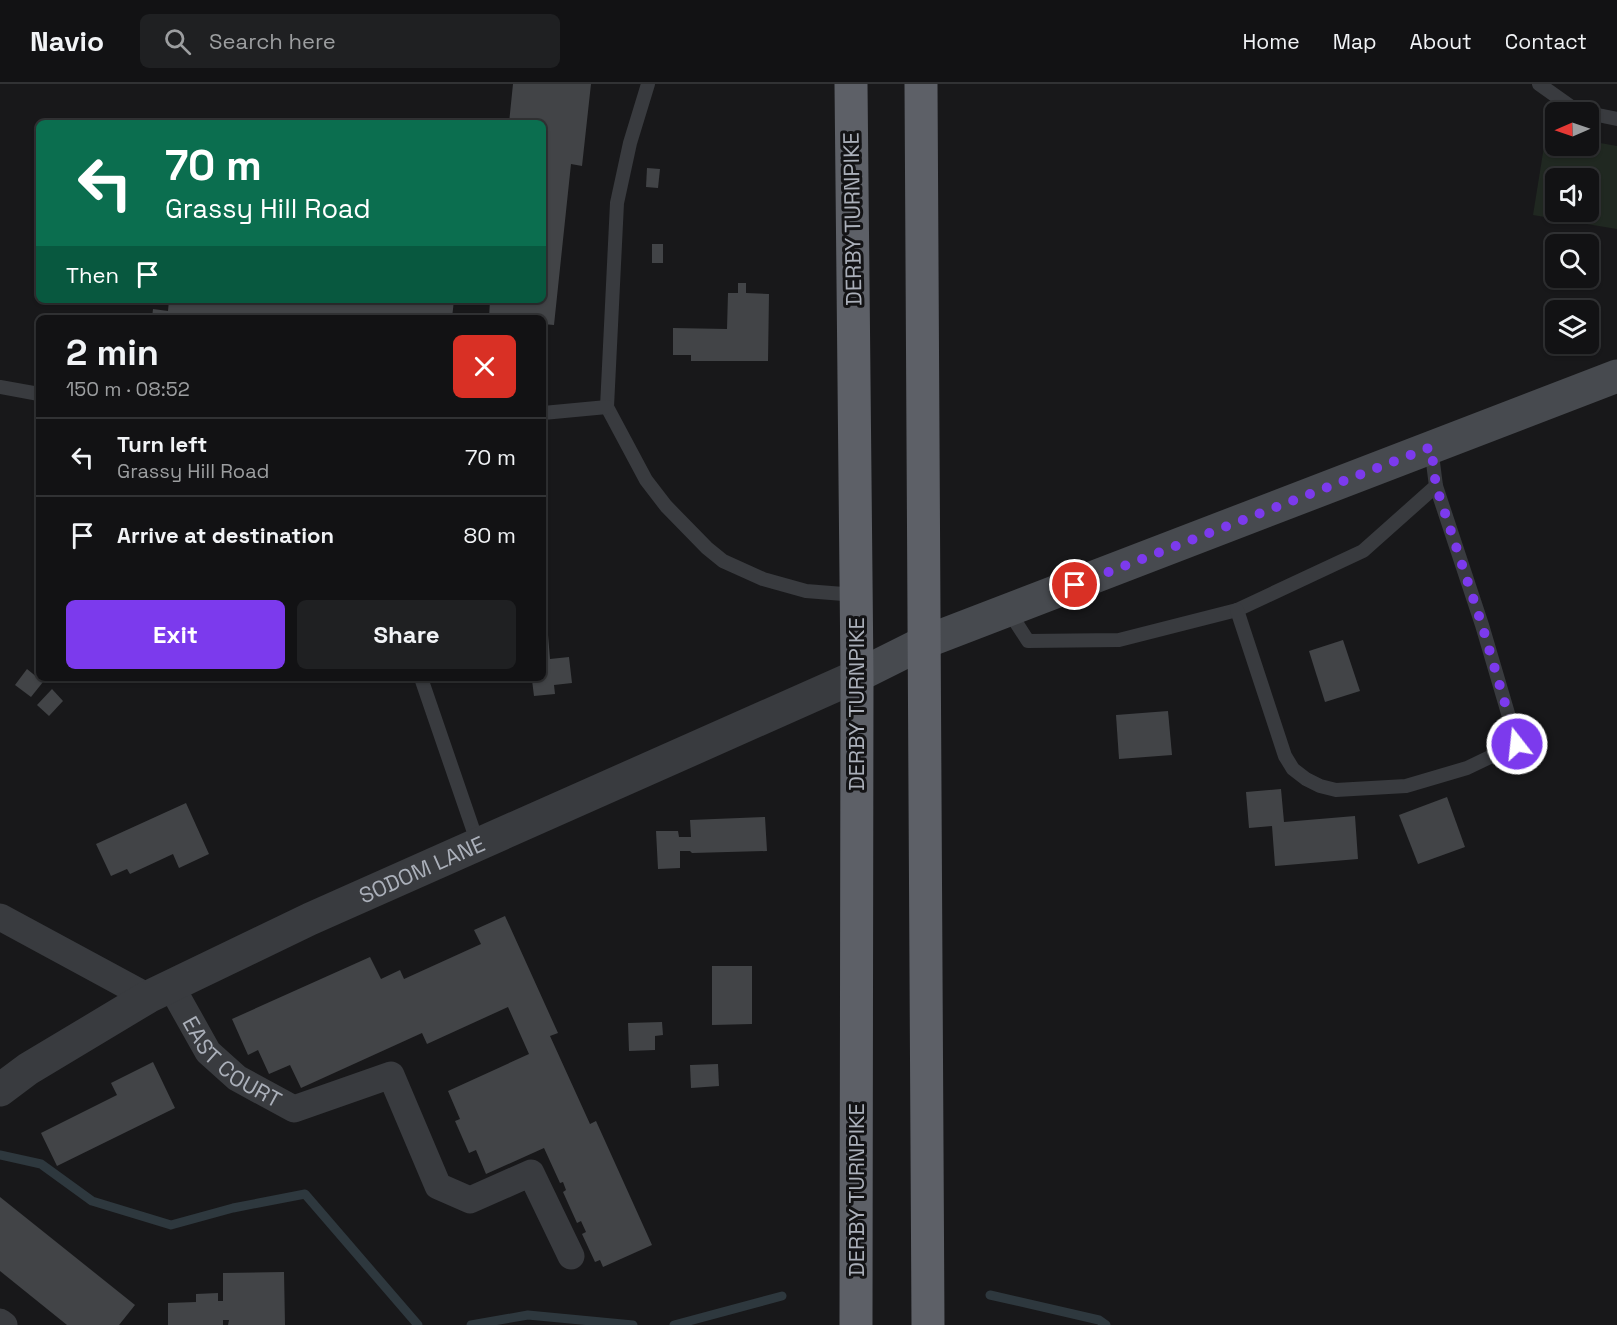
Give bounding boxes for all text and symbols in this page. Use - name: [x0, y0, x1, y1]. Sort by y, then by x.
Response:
- search box: [140, 14, 560, 68]
- text: Navio: [30, 23, 104, 59]
- icon: search: [161, 25, 194, 58]
- text: Search here: [209, 27, 336, 55]
- text: Home: [1242, 28, 1300, 55]
- text: Map: [1333, 28, 1377, 55]
- text: About: [1410, 28, 1472, 55]
- text: Contact: [1505, 28, 1587, 55]
- north arrow: [1545, 102, 1599, 156]
- map controls: [1545, 102, 1599, 354]
- street label: DERBY TURNPIKE: [836, 132, 868, 306]
- text: 70 m: [165, 139, 262, 192]
- icon: left: [66, 144, 144, 222]
- button: sound: [1545, 168, 1599, 222]
- text: Grassy Hill Road: [165, 191, 371, 226]
- button: search: [1545, 234, 1599, 288]
- icon: arrive: [131, 258, 164, 291]
- text: Then: [66, 261, 119, 289]
- button: layers: [1545, 300, 1599, 354]
- text: 2 min: [66, 330, 159, 376]
- button: close: [453, 335, 516, 398]
- text: 150 m · 08:52: [66, 376, 190, 402]
- text: Turn left: [117, 430, 207, 458]
- icon: left: [66, 441, 99, 474]
- text: 70 m: [465, 443, 516, 471]
- text: Grassy Hill Road: [117, 458, 269, 484]
- icon: arrive: [66, 519, 99, 552]
- text: Arrive at destination: [117, 521, 334, 549]
- text: 80 m: [464, 521, 516, 549]
- pin: [1049, 559, 1100, 610]
- icon: arrive: [1058, 568, 1091, 601]
- button: Exit: [66, 600, 285, 669]
- button: Share: [297, 600, 516, 669]
- street label: DERBY TURNPIKE: [842, 617, 870, 791]
- position arrow: [1485, 712, 1549, 776]
- street label: SODOM LANE: [355, 829, 489, 909]
- street label: EAST COURT: [177, 1011, 287, 1114]
- street label: DERBY TURNPIKE: [842, 1103, 870, 1277]

